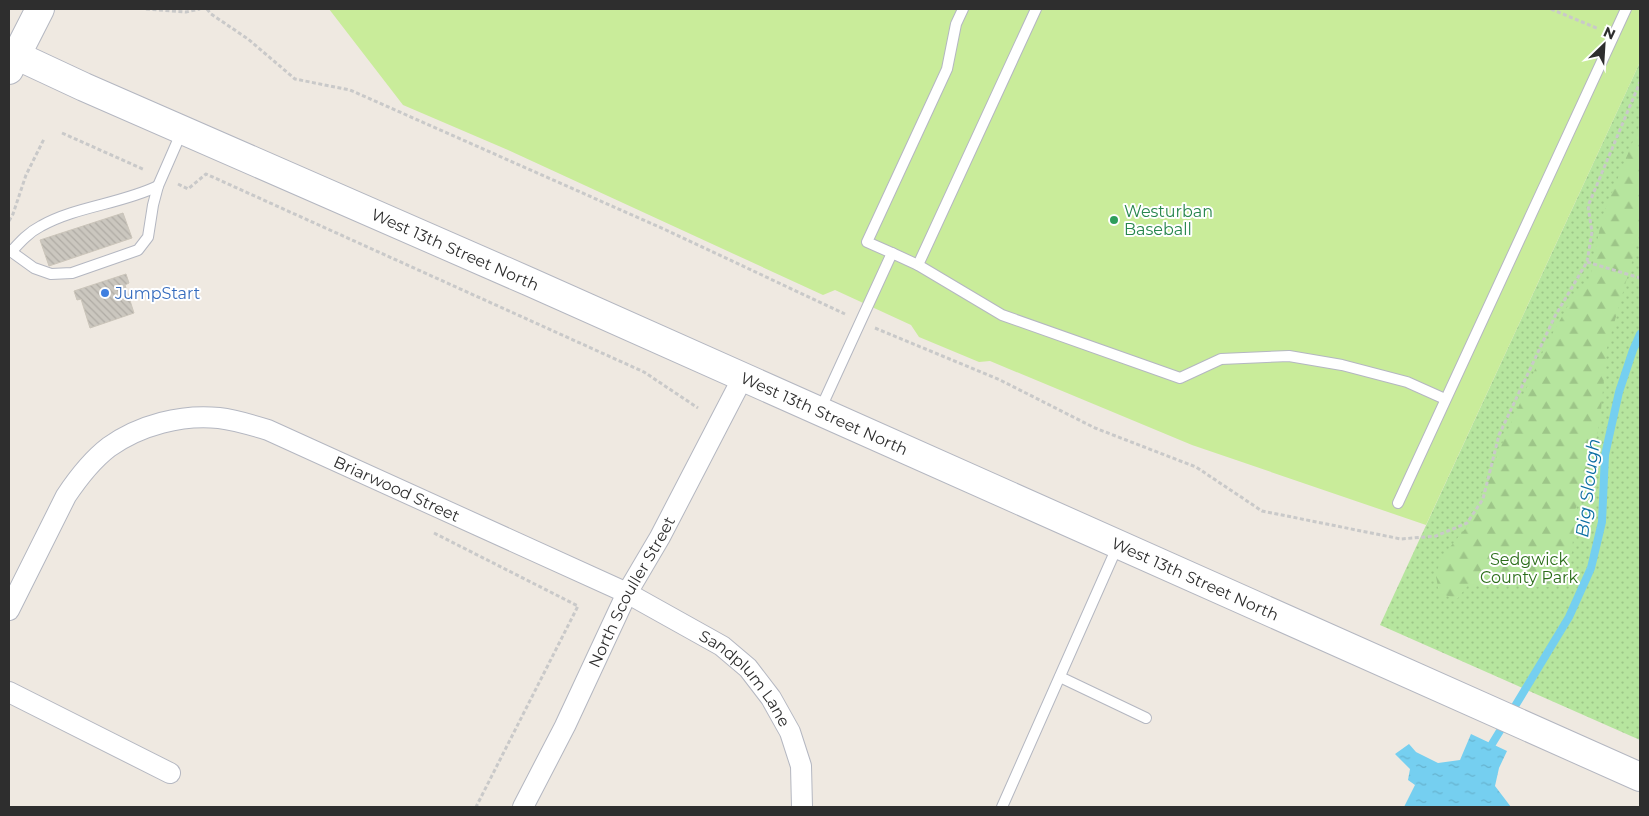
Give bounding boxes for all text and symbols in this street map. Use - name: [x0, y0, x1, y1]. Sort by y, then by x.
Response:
- north arrow: [1579, 20, 1629, 70]
- text: N: [1601, 23, 1618, 44]
- place label: Westurban Baseball: [1124, 202, 1213, 239]
- street label: West 13th Street North: [368, 205, 542, 295]
- marker: Westurban Baseball: [1108, 214, 1120, 226]
- place label: JumpStart: [114, 284, 201, 303]
- marker: JumpStart: [99, 287, 111, 299]
- street label: West 13th Street North: [738, 368, 911, 459]
- water label: Big Slough: [1571, 437, 1605, 539]
- street label: Briarwood Street: [331, 452, 463, 526]
- street label: North Scouller Street: [585, 513, 679, 671]
- street label: West 13th Street North: [1109, 534, 1282, 625]
- park label: Sedgwick County Park: [1480, 550, 1578, 587]
- street label: Sandplum Lane: [696, 626, 794, 730]

